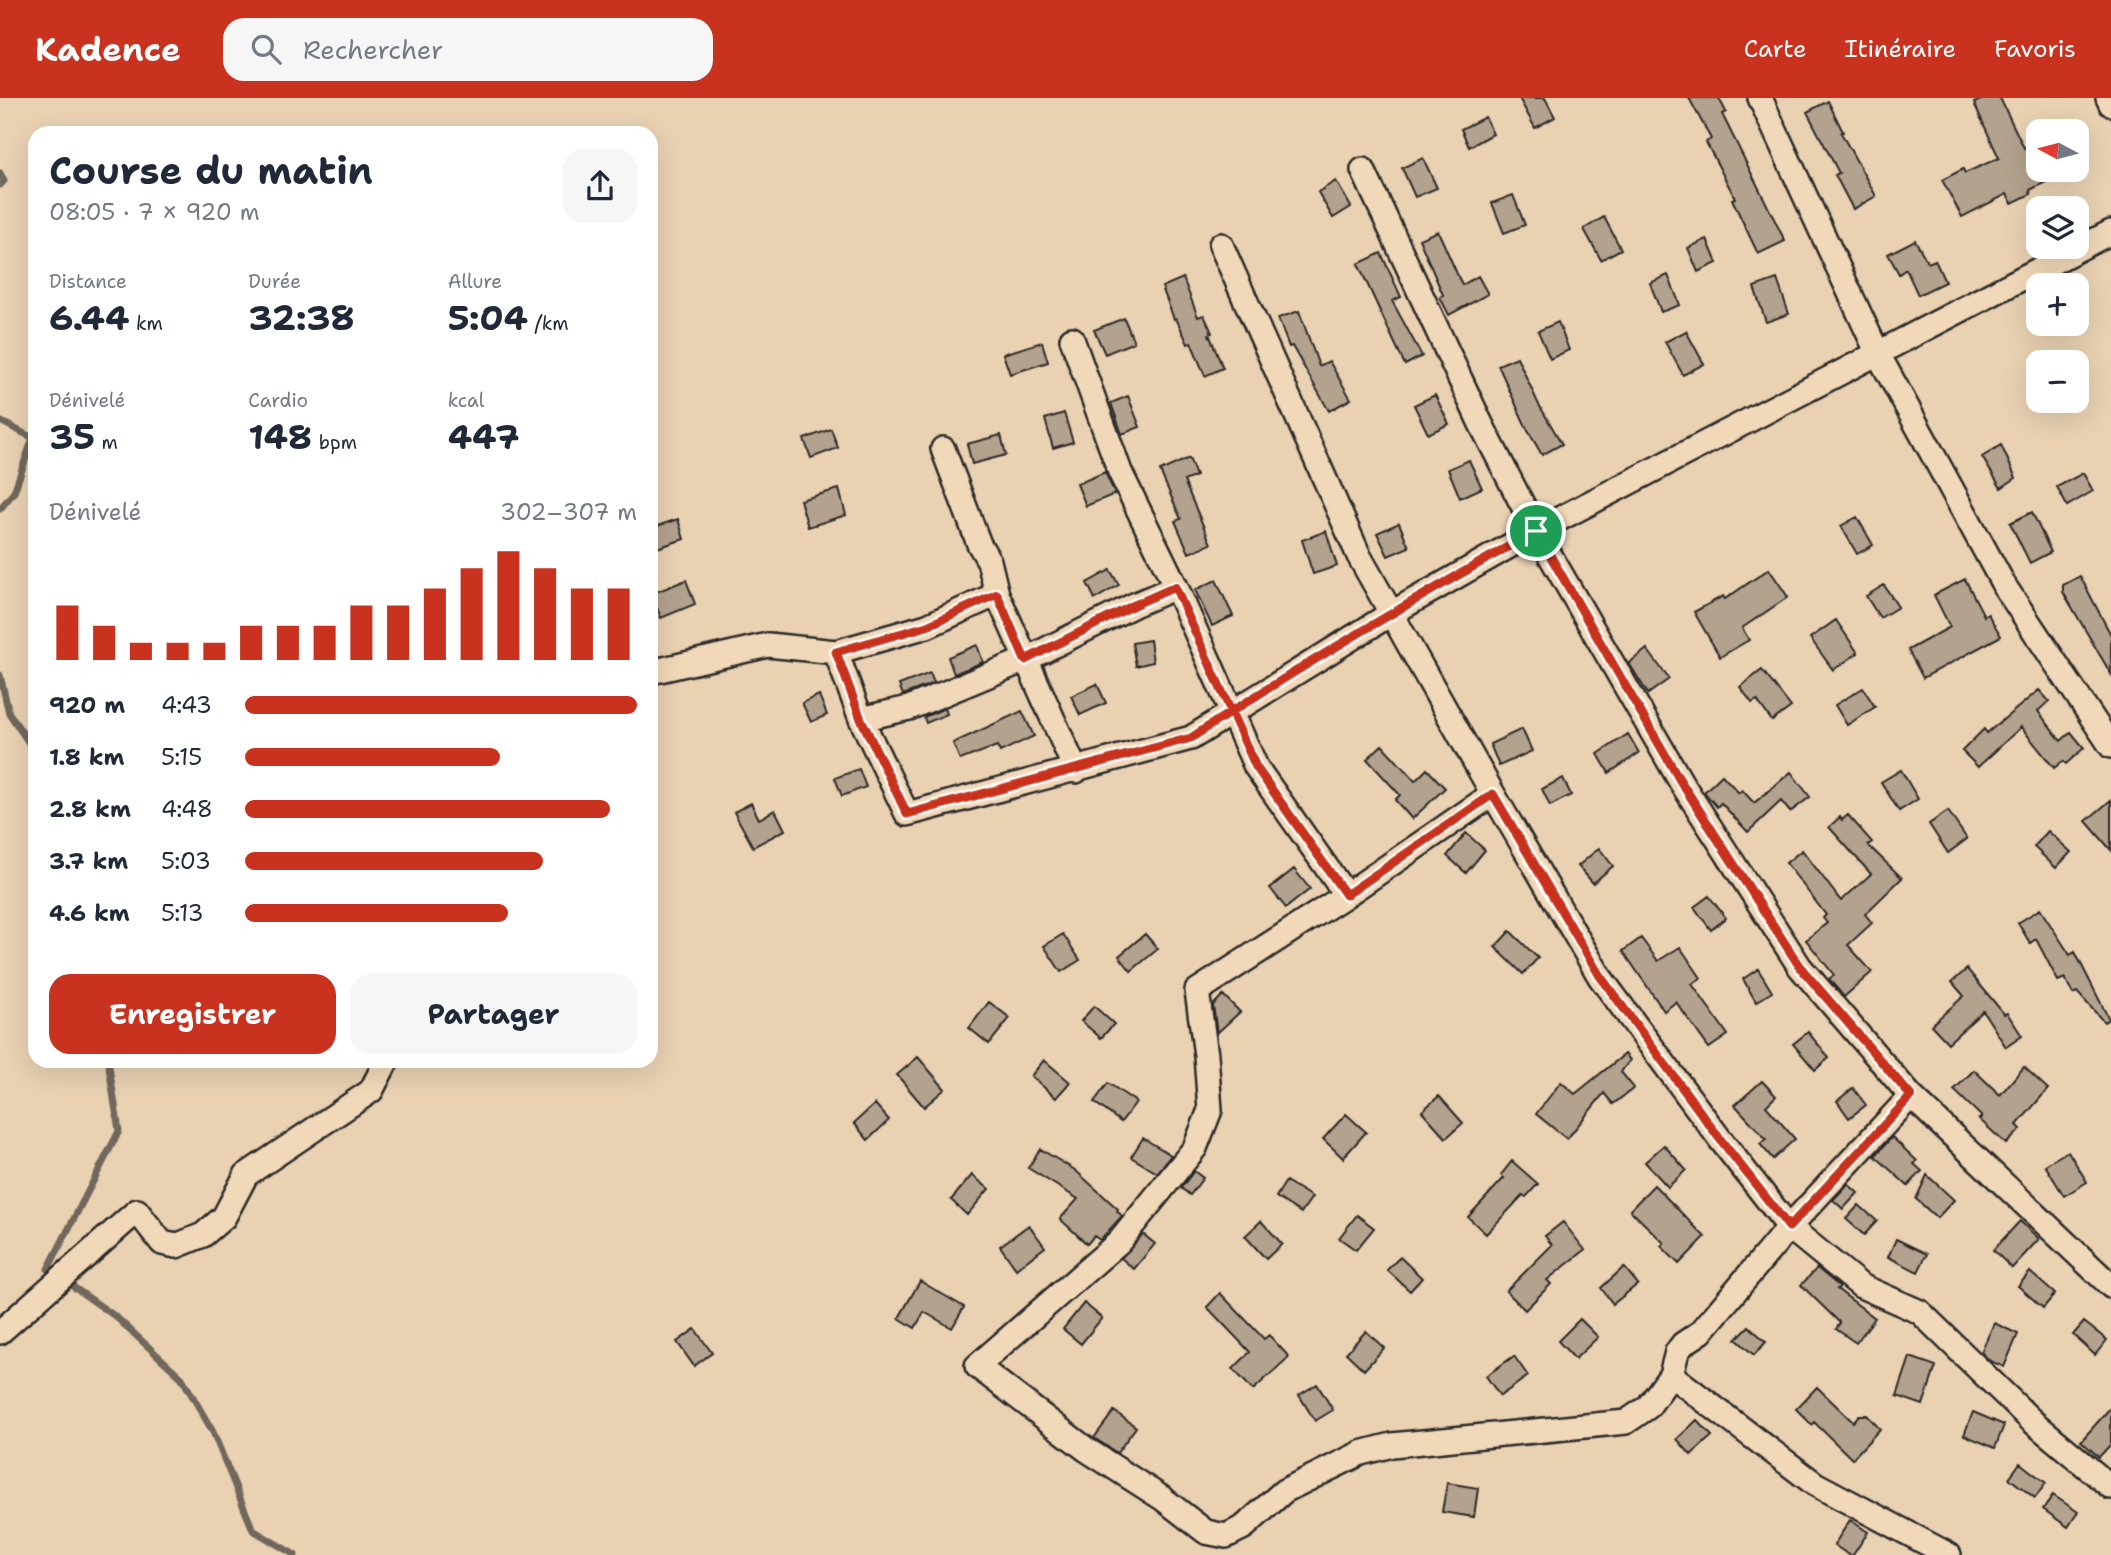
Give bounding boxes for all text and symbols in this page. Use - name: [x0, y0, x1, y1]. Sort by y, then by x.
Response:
- search box: [223, 18, 713, 81]
- text: Kadence: [35, 27, 181, 72]
- icon: search: [247, 30, 285, 68]
- text: Rechercher: [303, 32, 443, 67]
- text: Carte: [1744, 33, 1807, 65]
- text: Itinéraire: [1845, 33, 1956, 65]
- text: Favoris: [1994, 33, 2076, 65]
- north arrow: [2026, 119, 2090, 182]
- map controls: [2026, 119, 2089, 413]
- text: Course du matin: [49, 145, 373, 196]
- button: share: [563, 149, 637, 223]
- button: layers: [2026, 196, 2089, 259]
- text: 08:05 · 7 × 920 m: [49, 197, 260, 227]
- text: Distance: [49, 269, 127, 294]
- text: Durée: [248, 269, 301, 294]
- text: Allure: [448, 269, 502, 294]
- button: +: [2026, 273, 2089, 336]
- text: 6.44: [49, 294, 130, 341]
- text: 32:38: [248, 294, 355, 341]
- text: 5:04: [448, 294, 528, 341]
- text: km: [130, 311, 163, 336]
- text: /km: [528, 311, 569, 336]
- button: −: [2026, 350, 2089, 413]
- text: Dénivelé: [49, 388, 125, 413]
- text: Cardio: [248, 388, 308, 413]
- text: kcal: [448, 388, 485, 413]
- text: 35: [49, 413, 95, 460]
- text: 148: [248, 413, 312, 460]
- text: 447: [448, 413, 520, 460]
- text: m: [95, 430, 118, 455]
- text: bpm: [312, 430, 357, 455]
- text: Dénivelé: [49, 497, 141, 527]
- text: 302–307 m: [500, 497, 637, 527]
- pin: [1506, 501, 1566, 561]
- icon: arrive: [1517, 512, 1555, 550]
- text: 920 m: [49, 690, 125, 720]
- text: 4:43: [161, 690, 212, 720]
- text: 1.8 km: [49, 742, 124, 772]
- text: 5:15: [161, 742, 202, 772]
- text: 2.8 km: [49, 794, 131, 824]
- text: 4:48: [161, 794, 213, 824]
- text: 3.7 km: [49, 846, 128, 876]
- text: 5:03: [161, 846, 211, 876]
- text: 4.6 km: [49, 898, 130, 928]
- text: 5:13: [161, 898, 204, 928]
- button: Enregistrer: [49, 974, 336, 1054]
- button: Partager: [350, 974, 637, 1054]

